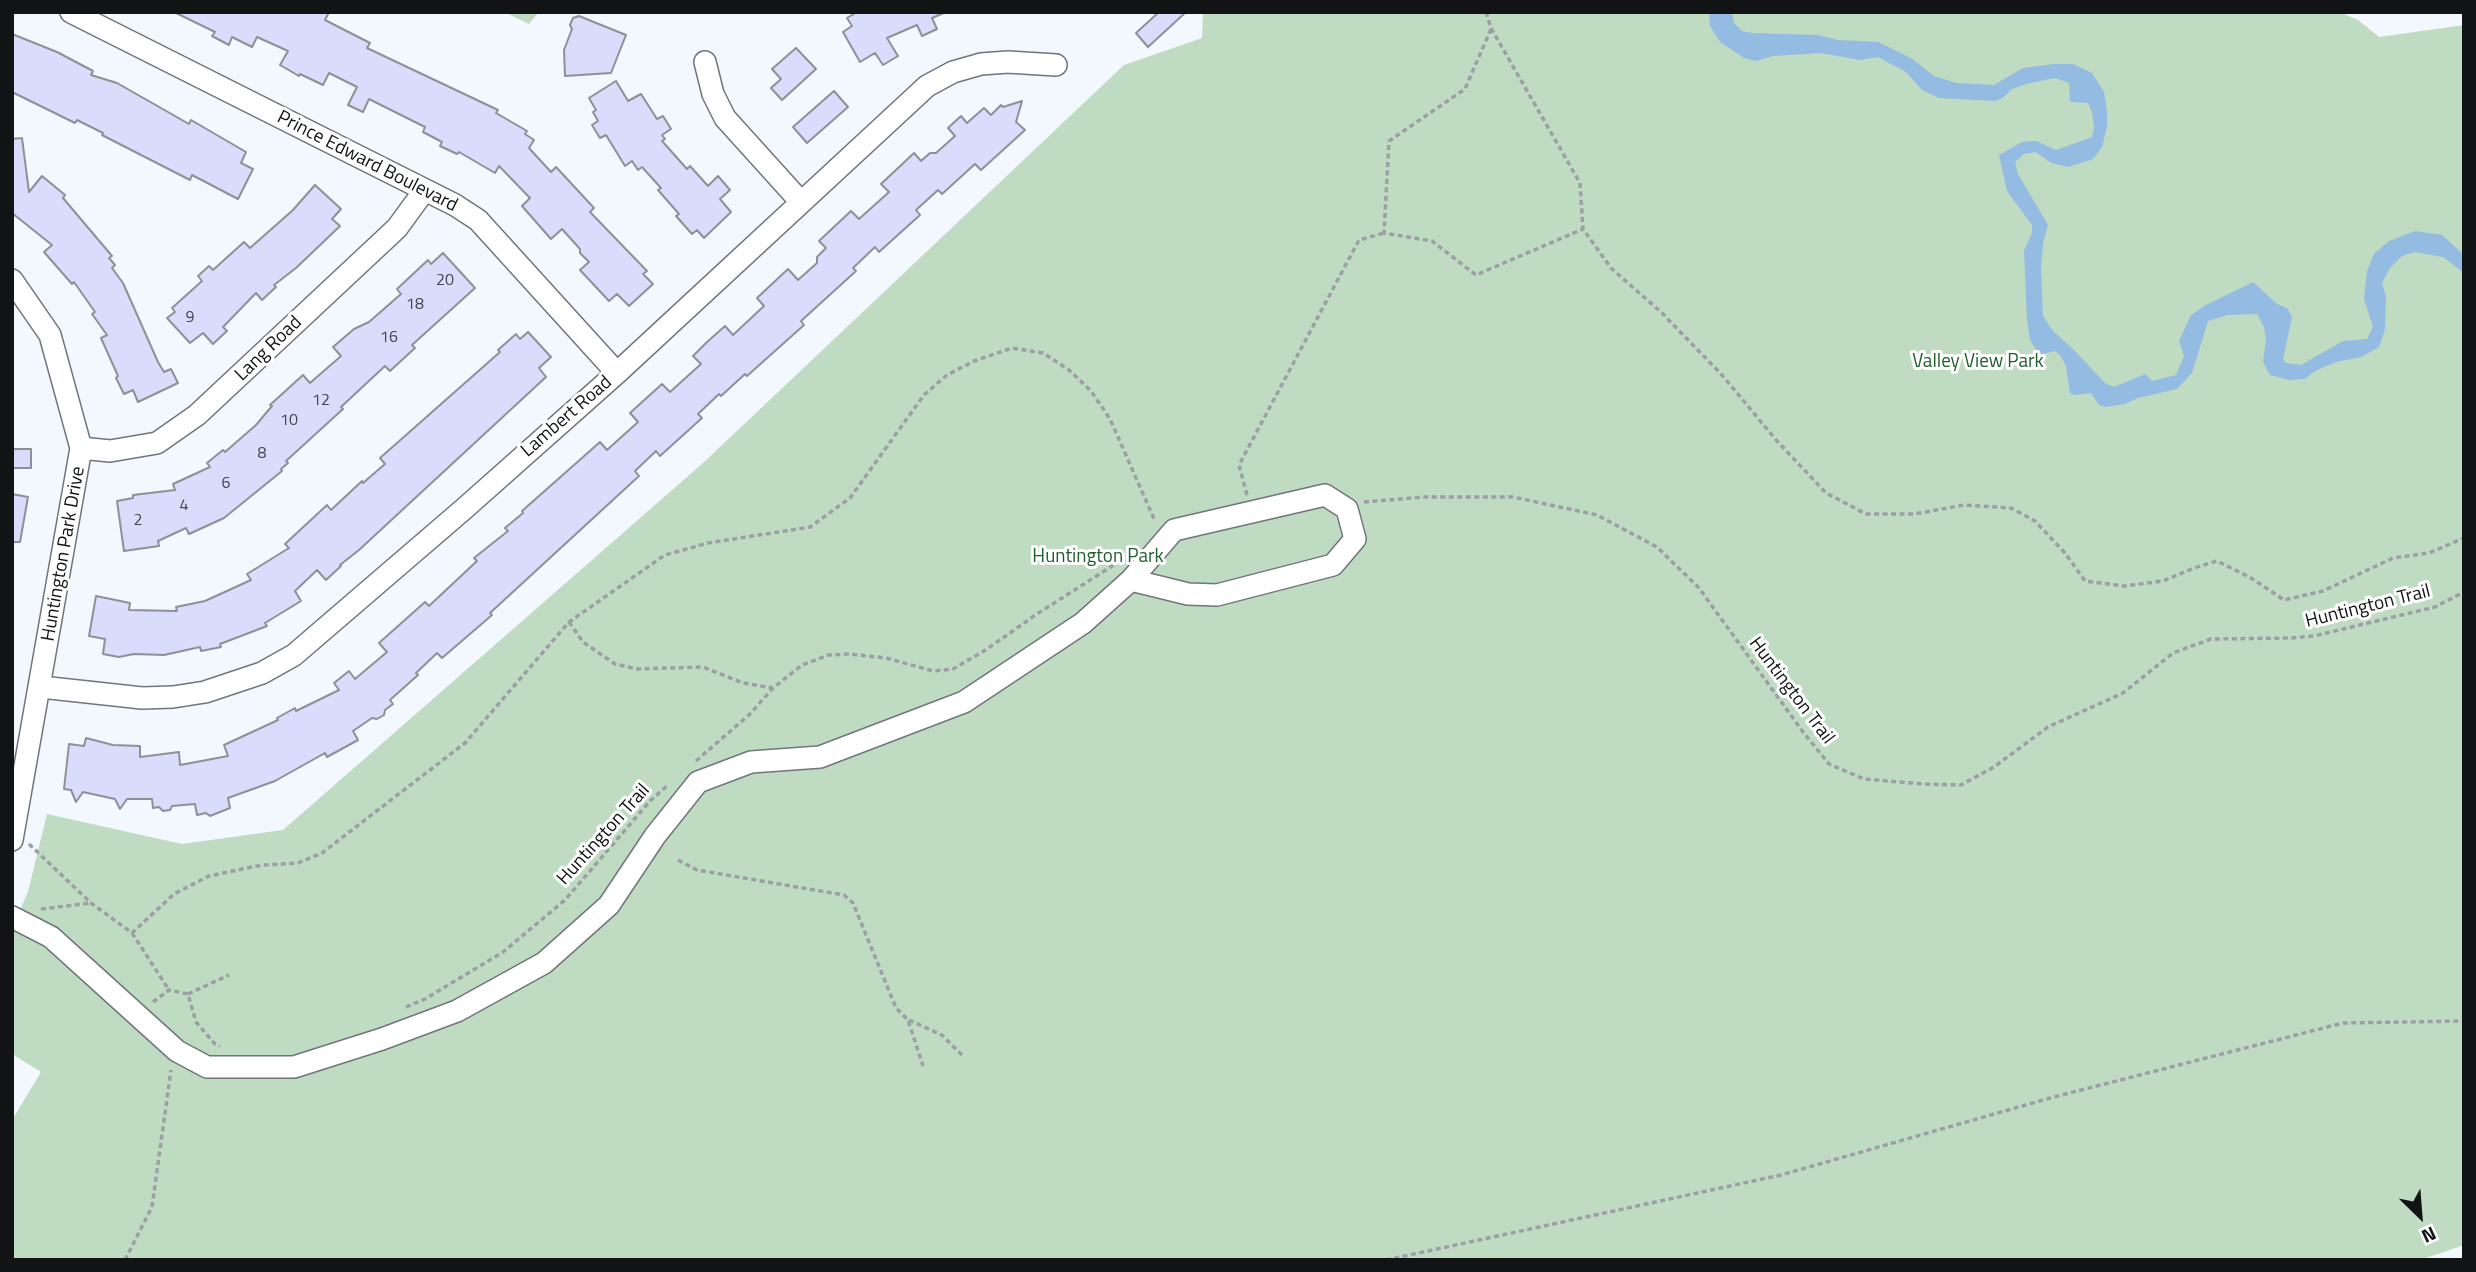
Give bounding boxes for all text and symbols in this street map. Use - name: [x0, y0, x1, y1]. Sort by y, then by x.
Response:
- street label: Prince Edward Boulevard: [273, 107, 461, 217]
- house number: 20: [436, 271, 454, 291]
- house number: 18: [406, 295, 424, 315]
- house number: 9: [186, 308, 194, 328]
- street label: Lang Road: [231, 312, 307, 386]
- house number: 16: [380, 328, 398, 348]
- park label: Valley View Park: [1912, 351, 2044, 373]
- street label: Lambert Road: [517, 371, 617, 463]
- house number: 12: [312, 391, 330, 411]
- house number: 10: [280, 411, 298, 431]
- house number: 8: [258, 444, 266, 464]
- street label: Huntington Park Drive: [37, 465, 91, 643]
- house number: 6: [222, 474, 230, 494]
- house number: 4: [180, 496, 188, 516]
- house number: 2: [134, 511, 142, 531]
- park label: Huntington Park: [1032, 546, 1164, 568]
- street label: Huntington Trail: [2303, 580, 2433, 634]
- street label: Huntington Trail: [1743, 633, 1839, 749]
- street label: Huntington Trail: [553, 780, 655, 890]
- north arrow: [2385, 1181, 2455, 1251]
- text: N: [2417, 1220, 2441, 1251]

